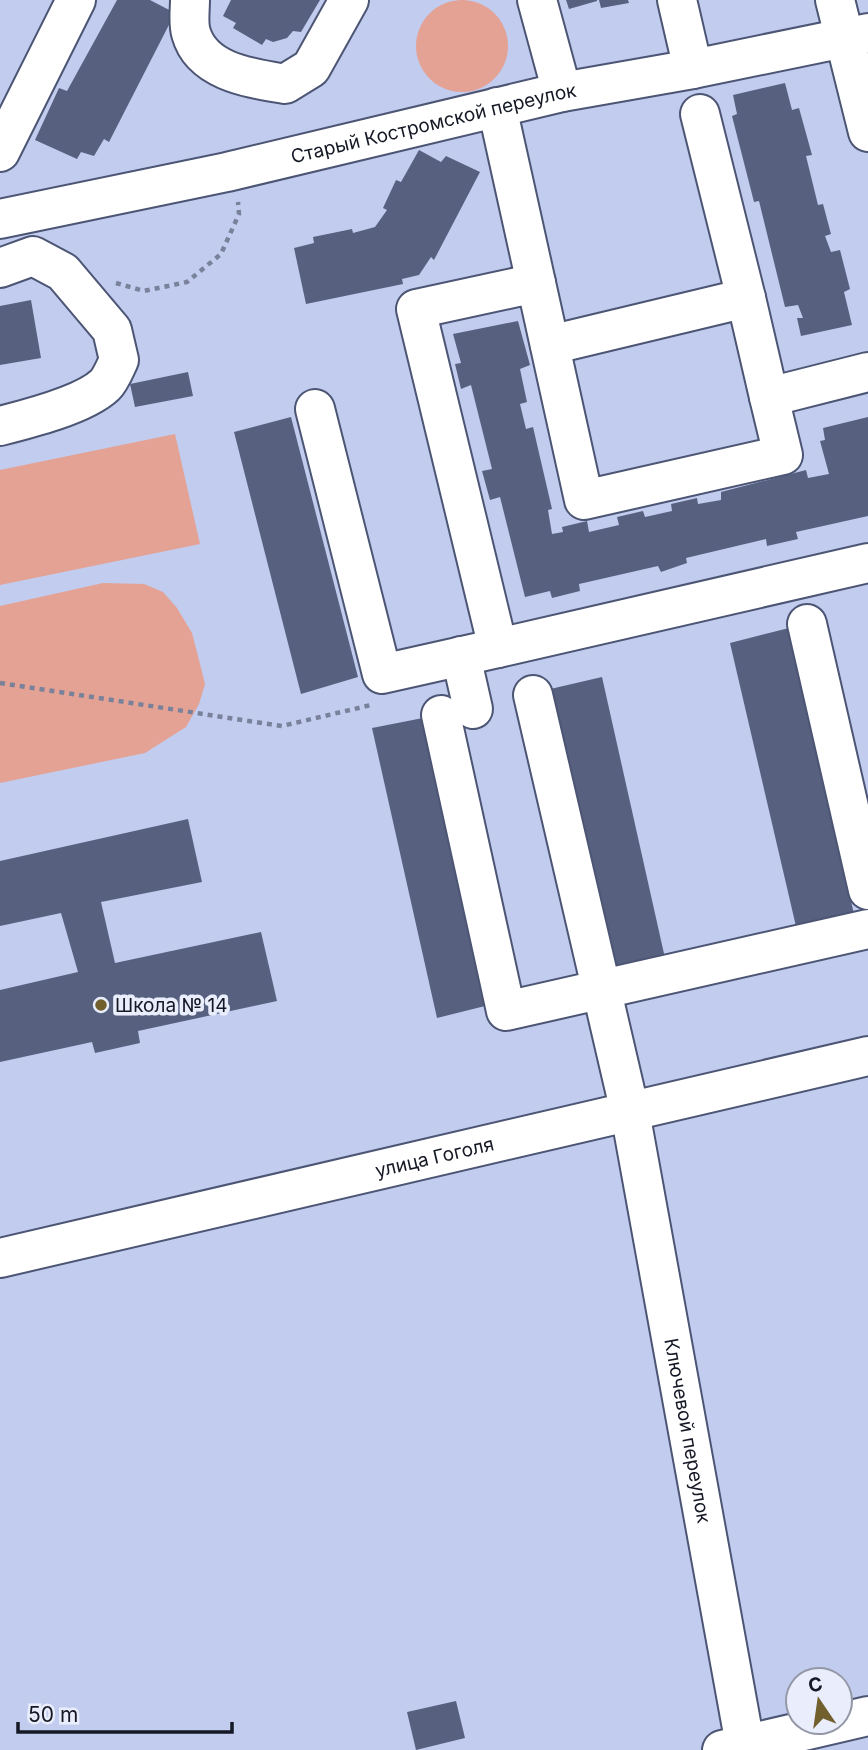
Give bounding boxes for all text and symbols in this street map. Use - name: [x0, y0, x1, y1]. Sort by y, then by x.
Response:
- street label: Старый Костромской переулок: [289, 79, 579, 168]
- place label: Школа № 14: [115, 994, 228, 1017]
- marker: Школа № 14: [93, 997, 109, 1013]
- street label: улица Гоголя: [373, 1132, 496, 1182]
- street label: Ключевой переулок: [659, 1336, 716, 1526]
- north arrow: [784, 1666, 854, 1736]
- text: С: [806, 1672, 825, 1698]
- scale bar: [18, 1690, 231, 1734]
- text: 50 m: [28, 1702, 78, 1727]

